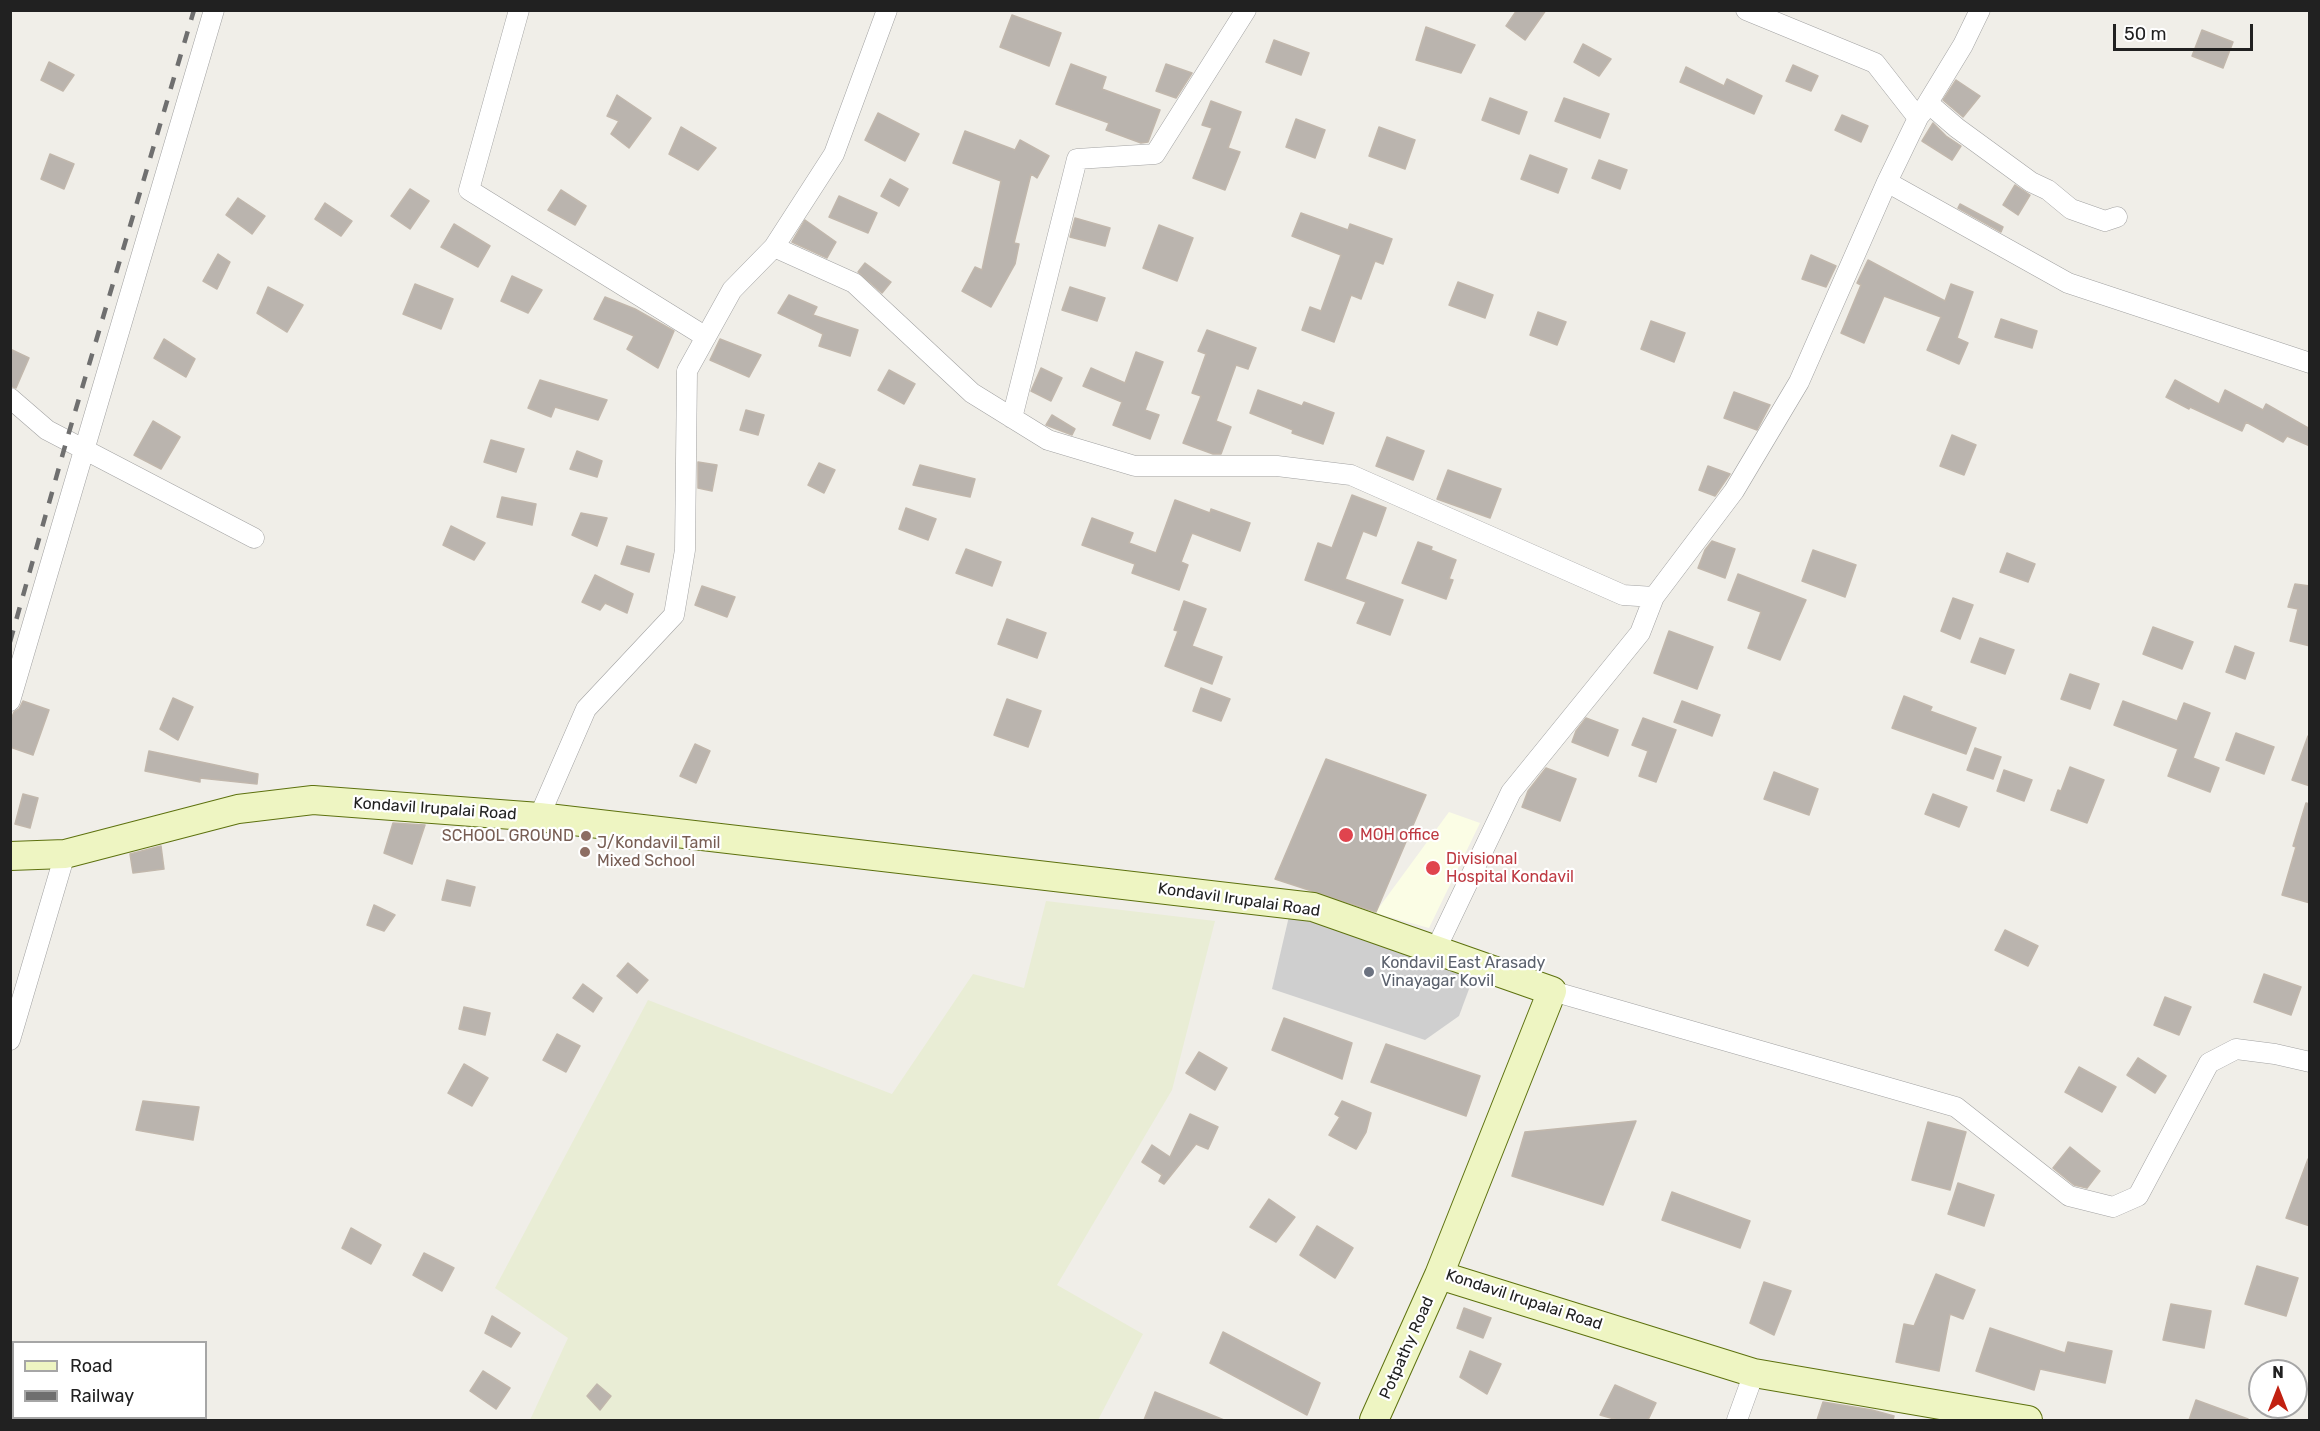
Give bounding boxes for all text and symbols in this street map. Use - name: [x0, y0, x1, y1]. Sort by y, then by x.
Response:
- scale bar: [2116, 12, 2256, 50]
- text: 50 m: [2124, 23, 2167, 45]
- street label: Kondavil Irupalai Road: [353, 794, 517, 824]
- place label: MOH office: [1360, 825, 1439, 845]
- place label: SCHOOL GROUND: [442, 826, 574, 846]
- marker: MOH office: [1337, 826, 1355, 844]
- marker: SCHOOL GROUND: [579, 829, 593, 843]
- place label: J/Kondavil Tamil Mixed School: [597, 833, 720, 871]
- marker: J/Kondavil Tamil Mixed School: [578, 845, 592, 859]
- place label: Divisional Hospital Kondavil: [1446, 849, 1574, 887]
- marker: Divisional Hospital Kondavil: [1424, 859, 1442, 877]
- street label: Kondavil Irupalai Road: [1157, 879, 1321, 921]
- place label: Kondavil East Arasady Vinayagar Kovil: [1381, 953, 1545, 991]
- marker: Kondavil East Arasady Vinayagar Kovil: [1362, 965, 1376, 979]
- street label: Kondavil Irupalai Road: [1443, 1266, 1605, 1334]
- street label: Potpathy Road: [1376, 1294, 1438, 1402]
- legend: [12, 1341, 207, 1419]
- text: Road: [70, 1355, 113, 1377]
- north arrow: [2248, 1359, 2308, 1419]
- text: N: [2272, 1363, 2284, 1382]
- text: Railway: [70, 1385, 134, 1407]

